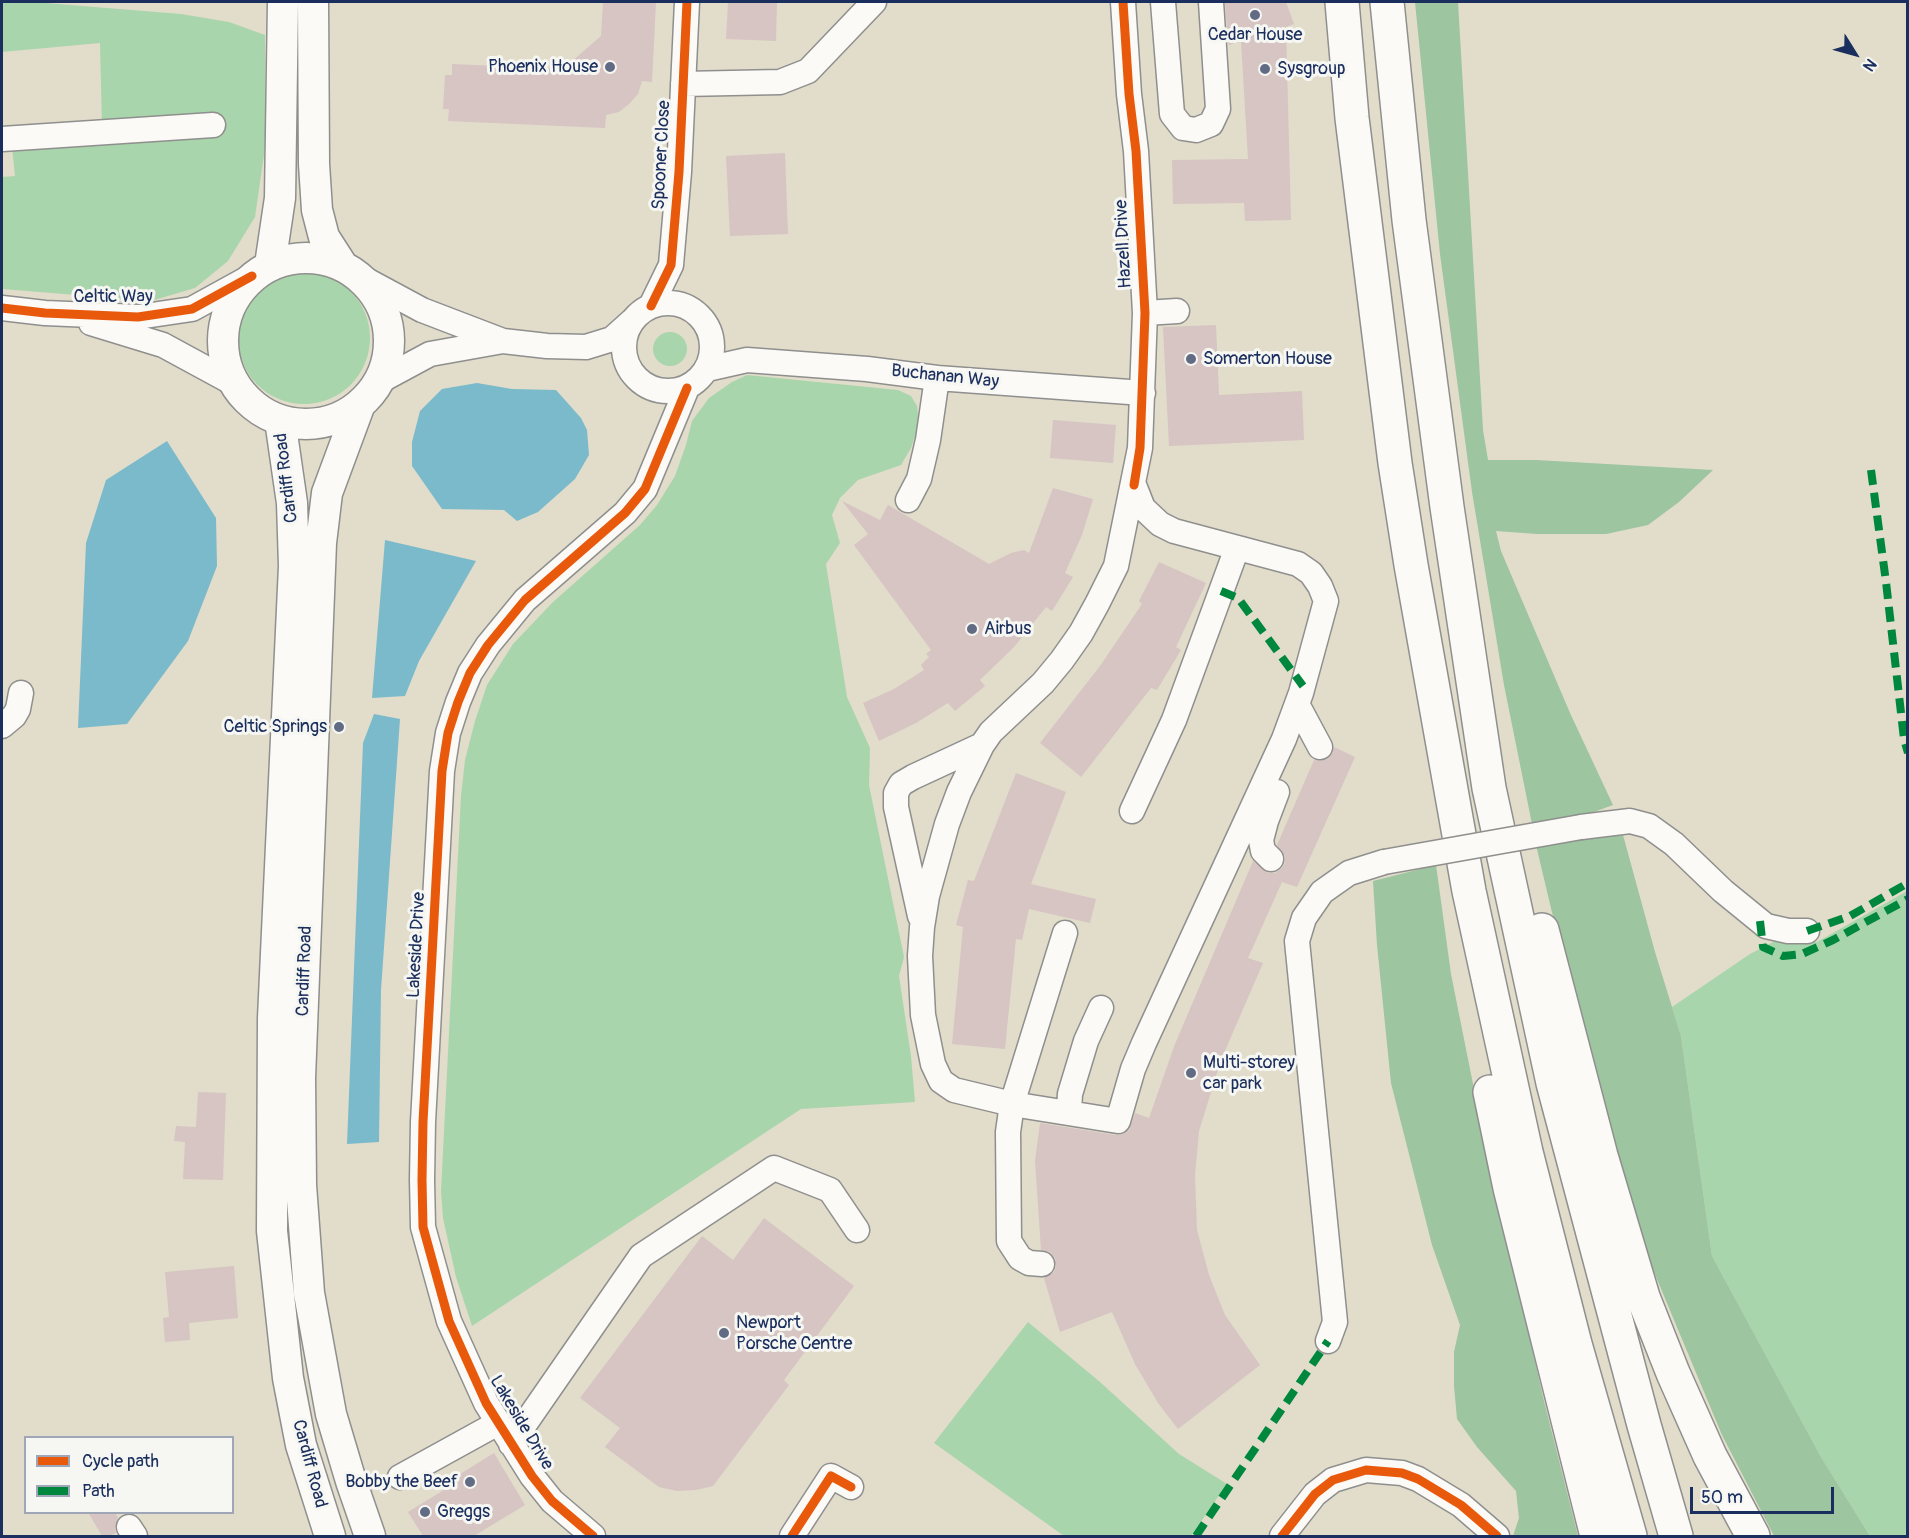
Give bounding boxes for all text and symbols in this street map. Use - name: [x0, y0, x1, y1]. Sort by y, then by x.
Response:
- marker: Cedar House: [1248, 8, 1262, 22]
- place label: Cedar House: [1208, 24, 1302, 46]
- north arrow: [1825, 24, 1885, 84]
- text: N: [1858, 54, 1881, 75]
- place label: Phoenix House: [488, 56, 598, 78]
- place label: Sysgroup: [1277, 58, 1346, 80]
- marker: Phoenix House: [603, 60, 617, 74]
- marker: Sysgroup: [1258, 62, 1272, 76]
- street label: Spooner Close: [648, 100, 676, 210]
- street label: Hazell Drive: [1111, 199, 1137, 289]
- street label: Celtic Way: [73, 286, 153, 308]
- place label: Somerton House: [1203, 348, 1332, 370]
- marker: Somerton House: [1184, 352, 1198, 366]
- street label: Buchanan Way: [890, 361, 1000, 393]
- street label: Cardiff Road: [271, 432, 303, 524]
- place label: Airbus: [984, 618, 1031, 640]
- marker: Airbus: [965, 622, 979, 636]
- place label: Celtic Springs: [224, 716, 327, 738]
- marker: Celtic Springs: [332, 720, 346, 734]
- street label: Lakeside Drive: [403, 891, 431, 999]
- street label: Cardiff Road: [293, 925, 317, 1017]
- place label: Multi-storey car park: [1203, 1052, 1295, 1094]
- marker: Multi-storey car park: [1184, 1066, 1198, 1080]
- place label: Newport Porsche Centre: [736, 1312, 852, 1354]
- marker: Newport Porsche Centre: [717, 1326, 731, 1340]
- street label: Lakeside Drive: [484, 1372, 558, 1474]
- street label: Cardiff Road: [287, 1417, 331, 1511]
- legend: [24, 1436, 234, 1514]
- text: Cycle path: [82, 1450, 159, 1473]
- place label: Bobby the Beef: [345, 1471, 458, 1493]
- marker: Bobby the Beef: [463, 1475, 477, 1489]
- scale bar: [1693, 1475, 1837, 1513]
- text: Path: [82, 1480, 115, 1503]
- text: 50 m: [1701, 1486, 1743, 1509]
- place label: Greggs: [437, 1501, 490, 1523]
- marker: Greggs: [418, 1505, 432, 1519]

